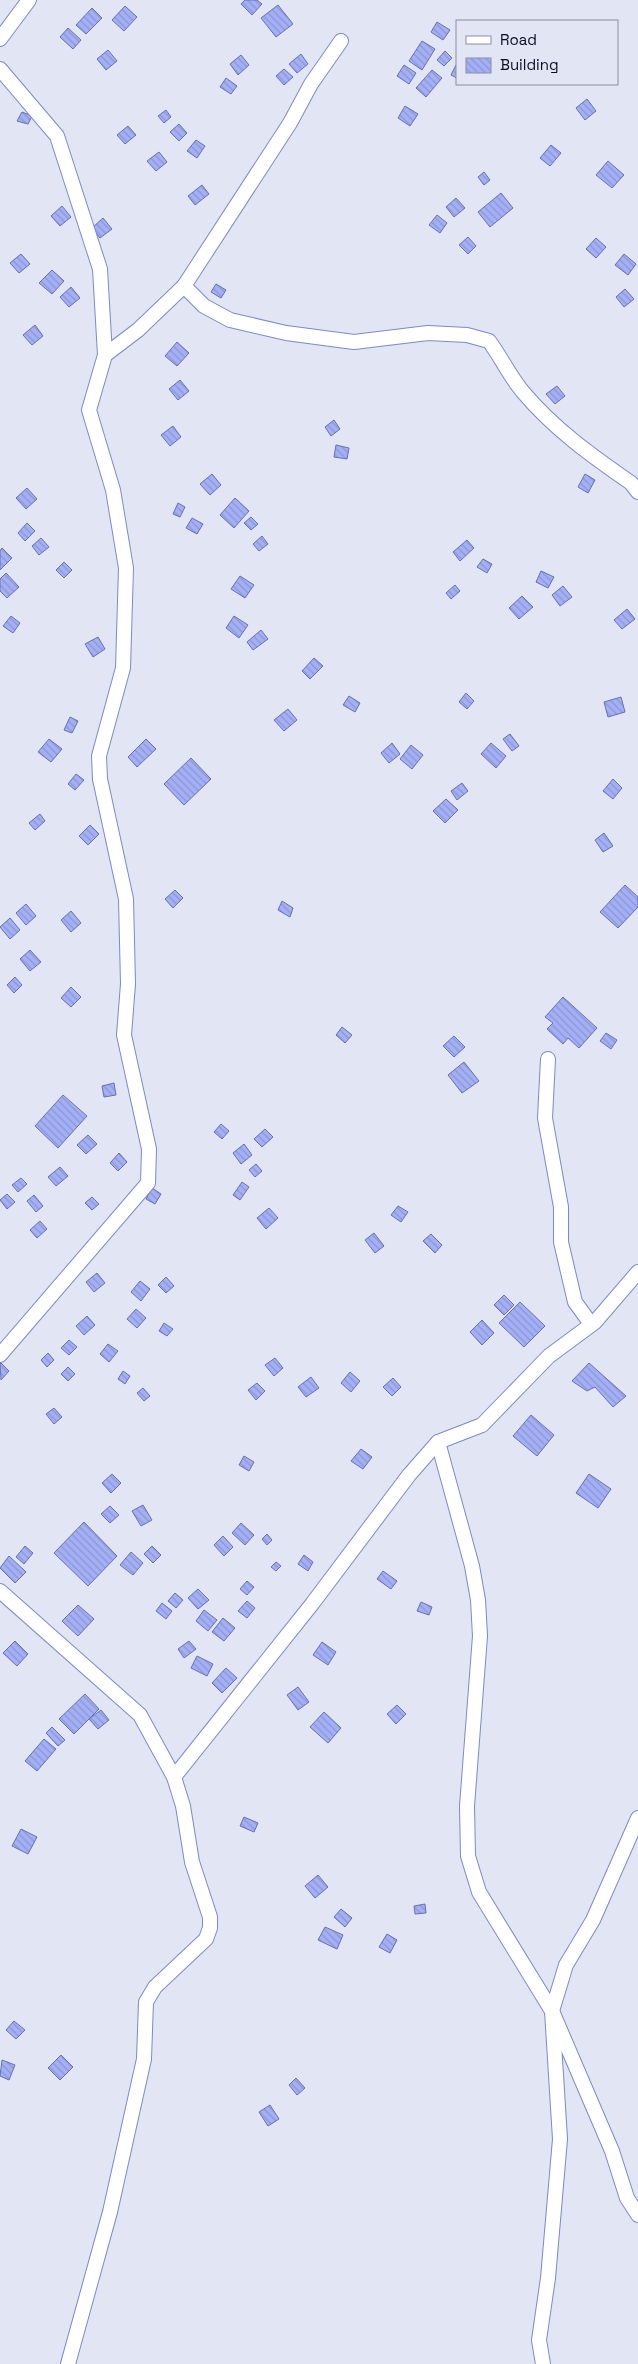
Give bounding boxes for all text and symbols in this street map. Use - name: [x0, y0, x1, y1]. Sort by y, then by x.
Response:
- legend: [456, 20, 618, 85]
- text: Road: [500, 30, 537, 49]
- text: Building: [500, 55, 559, 74]

